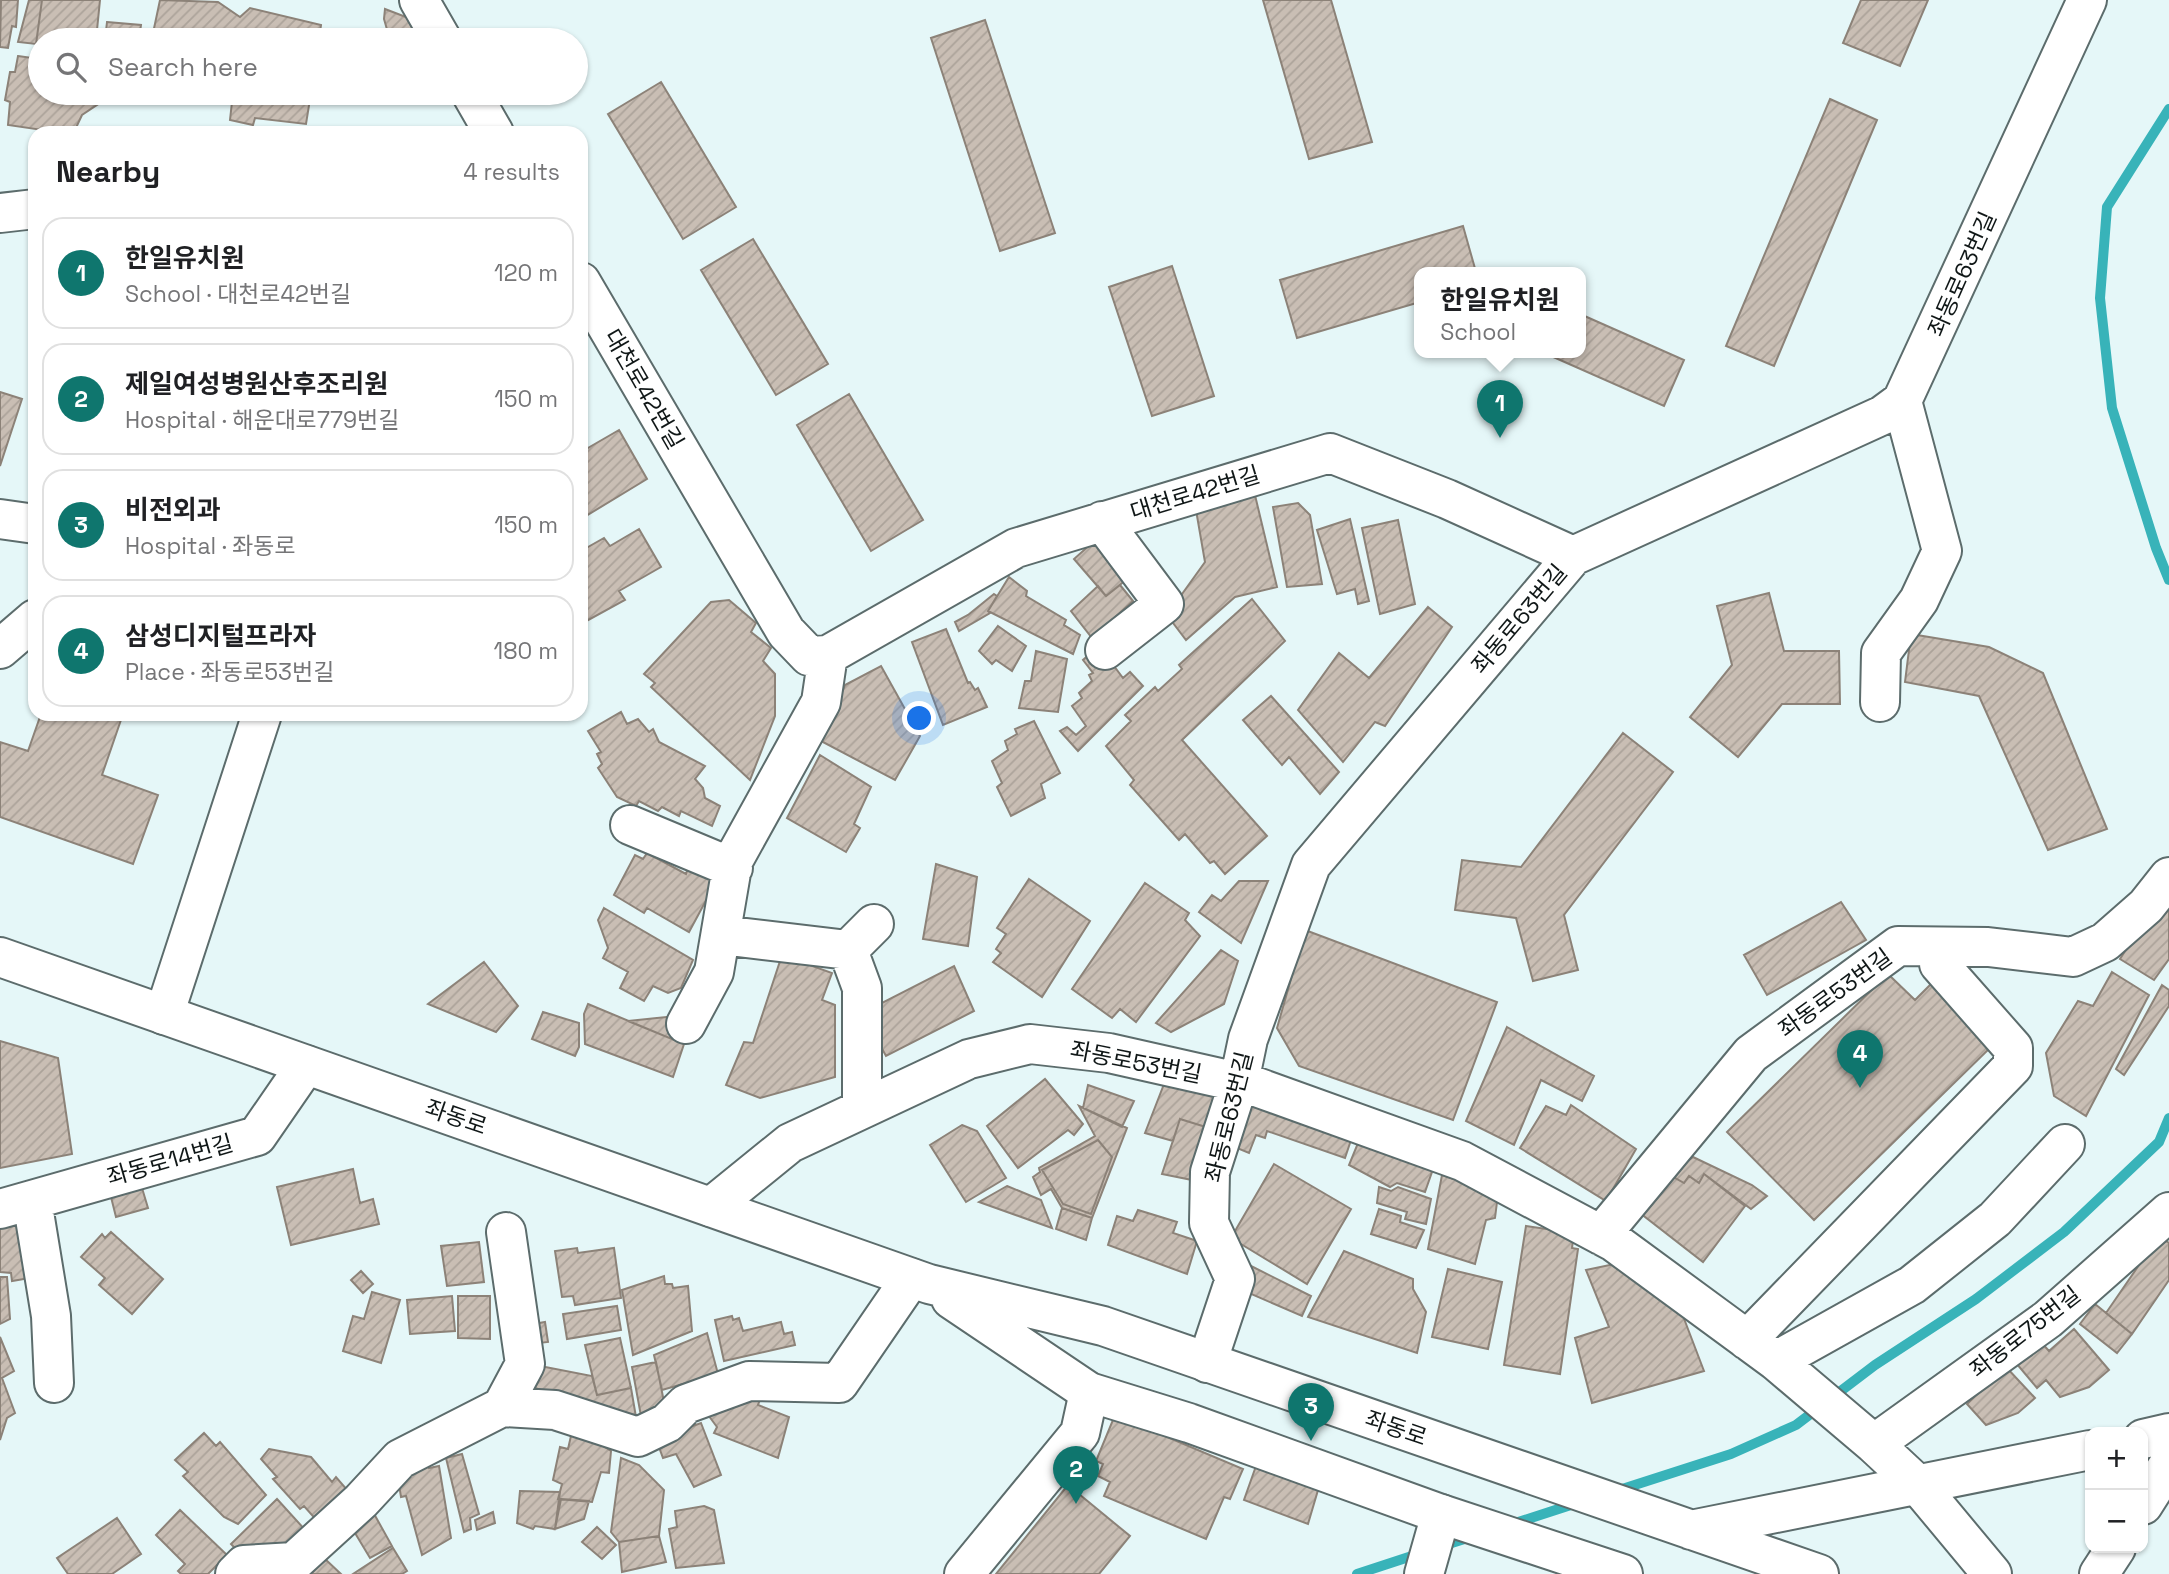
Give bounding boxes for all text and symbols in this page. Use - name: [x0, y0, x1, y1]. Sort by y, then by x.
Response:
- search box: [28, 28, 588, 105]
- icon: search: [52, 48, 90, 86]
- text: Search here: [108, 50, 258, 84]
- text: Nearby: [56, 152, 160, 191]
- text: 4 results: [463, 157, 560, 187]
- street label: 좌동로63번길: [1921, 207, 2003, 341]
- text: 한일유치원: [125, 241, 245, 275]
- text: 1: [76, 258, 86, 288]
- text: 120 m: [494, 258, 558, 288]
- popup: [1414, 267, 1586, 358]
- text: School · 대천로42번길: [125, 279, 351, 309]
- text: 한일유치원: [1440, 283, 1560, 317]
- text: School: [1440, 317, 1516, 347]
- street label: 대천로42번길: [597, 323, 691, 455]
- text: 제일여성병원산후조리원: [125, 367, 388, 401]
- pin: 1: [1477, 380, 1523, 438]
- text: 2: [74, 384, 88, 414]
- text: 150 m: [494, 384, 558, 414]
- text: Hospital · 해운대로779번길: [125, 405, 399, 435]
- street label: 대천로42번길: [1127, 459, 1263, 527]
- text: 비전외과: [125, 493, 221, 527]
- text: 3: [74, 510, 88, 540]
- text: 150 m: [494, 510, 558, 540]
- text: Hospital · 좌동로: [125, 531, 296, 561]
- street label: 좌동로63번길: [1465, 558, 1573, 680]
- text: 삼성디지털프라자: [125, 619, 316, 653]
- text: 4: [74, 636, 88, 666]
- text: 180 m: [494, 636, 558, 666]
- text: Place · 좌동로53번길: [125, 657, 334, 687]
- your location: [902, 701, 936, 735]
- street label: 좌동로53번길: [1772, 942, 1898, 1044]
- pin: 4: [1837, 1030, 1883, 1088]
- street label: 좌동로53번길: [1068, 1035, 1204, 1089]
- street label: 좌동로63번길: [1198, 1048, 1260, 1186]
- street label: 좌동로: [421, 1092, 491, 1142]
- street label: 좌동로14번길: [103, 1128, 237, 1192]
- street label: 좌동로75번길: [1964, 1279, 2086, 1385]
- pin: 3: [1288, 1383, 1334, 1441]
- street label: 좌동로: [1361, 1403, 1431, 1453]
- map controls: [2085, 1427, 2148, 1553]
- button: +: [2085, 1427, 2148, 1490]
- pin: 2: [1053, 1446, 1099, 1504]
- button: −: [2085, 1490, 2148, 1553]

